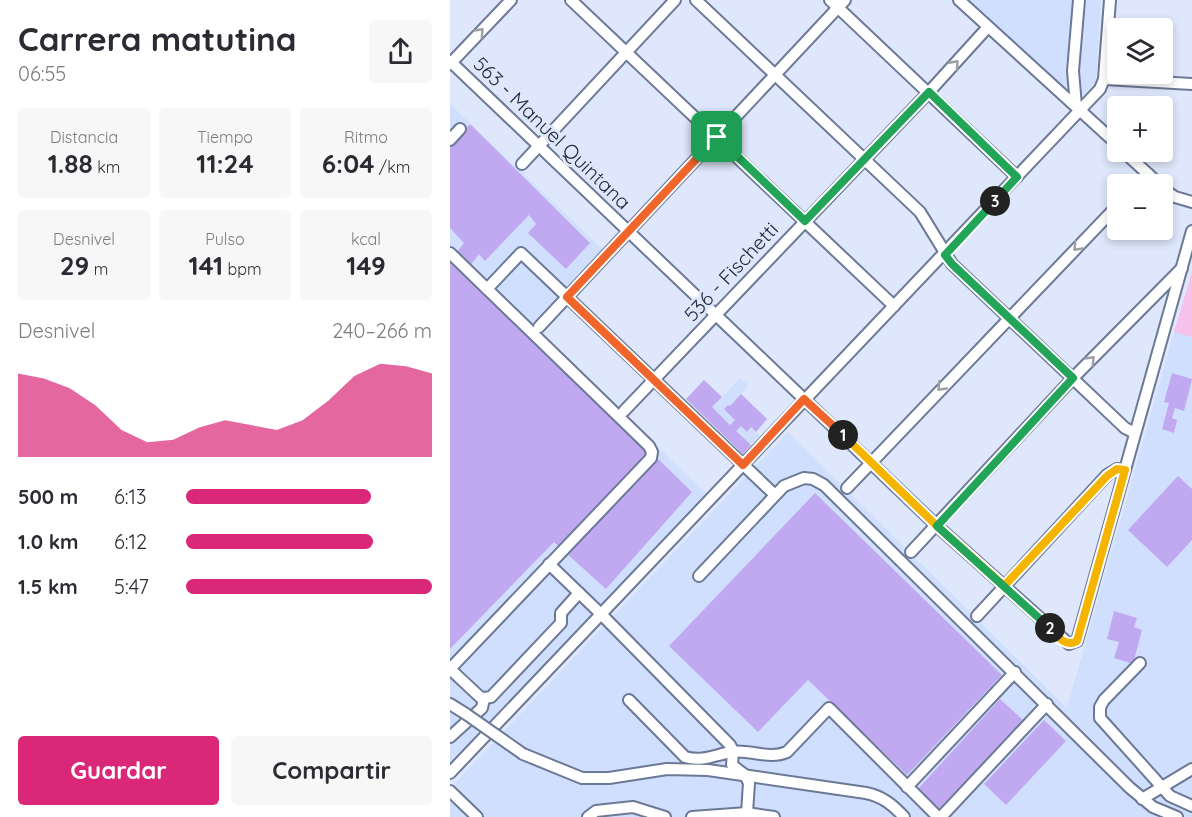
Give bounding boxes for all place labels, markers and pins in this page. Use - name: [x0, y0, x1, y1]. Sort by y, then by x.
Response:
- pin: [691, 111, 742, 162]
- pin: 3: [980, 186, 1010, 216]
- pin: 1: [828, 420, 858, 450]
- pin: 2: [1035, 613, 1065, 643]

